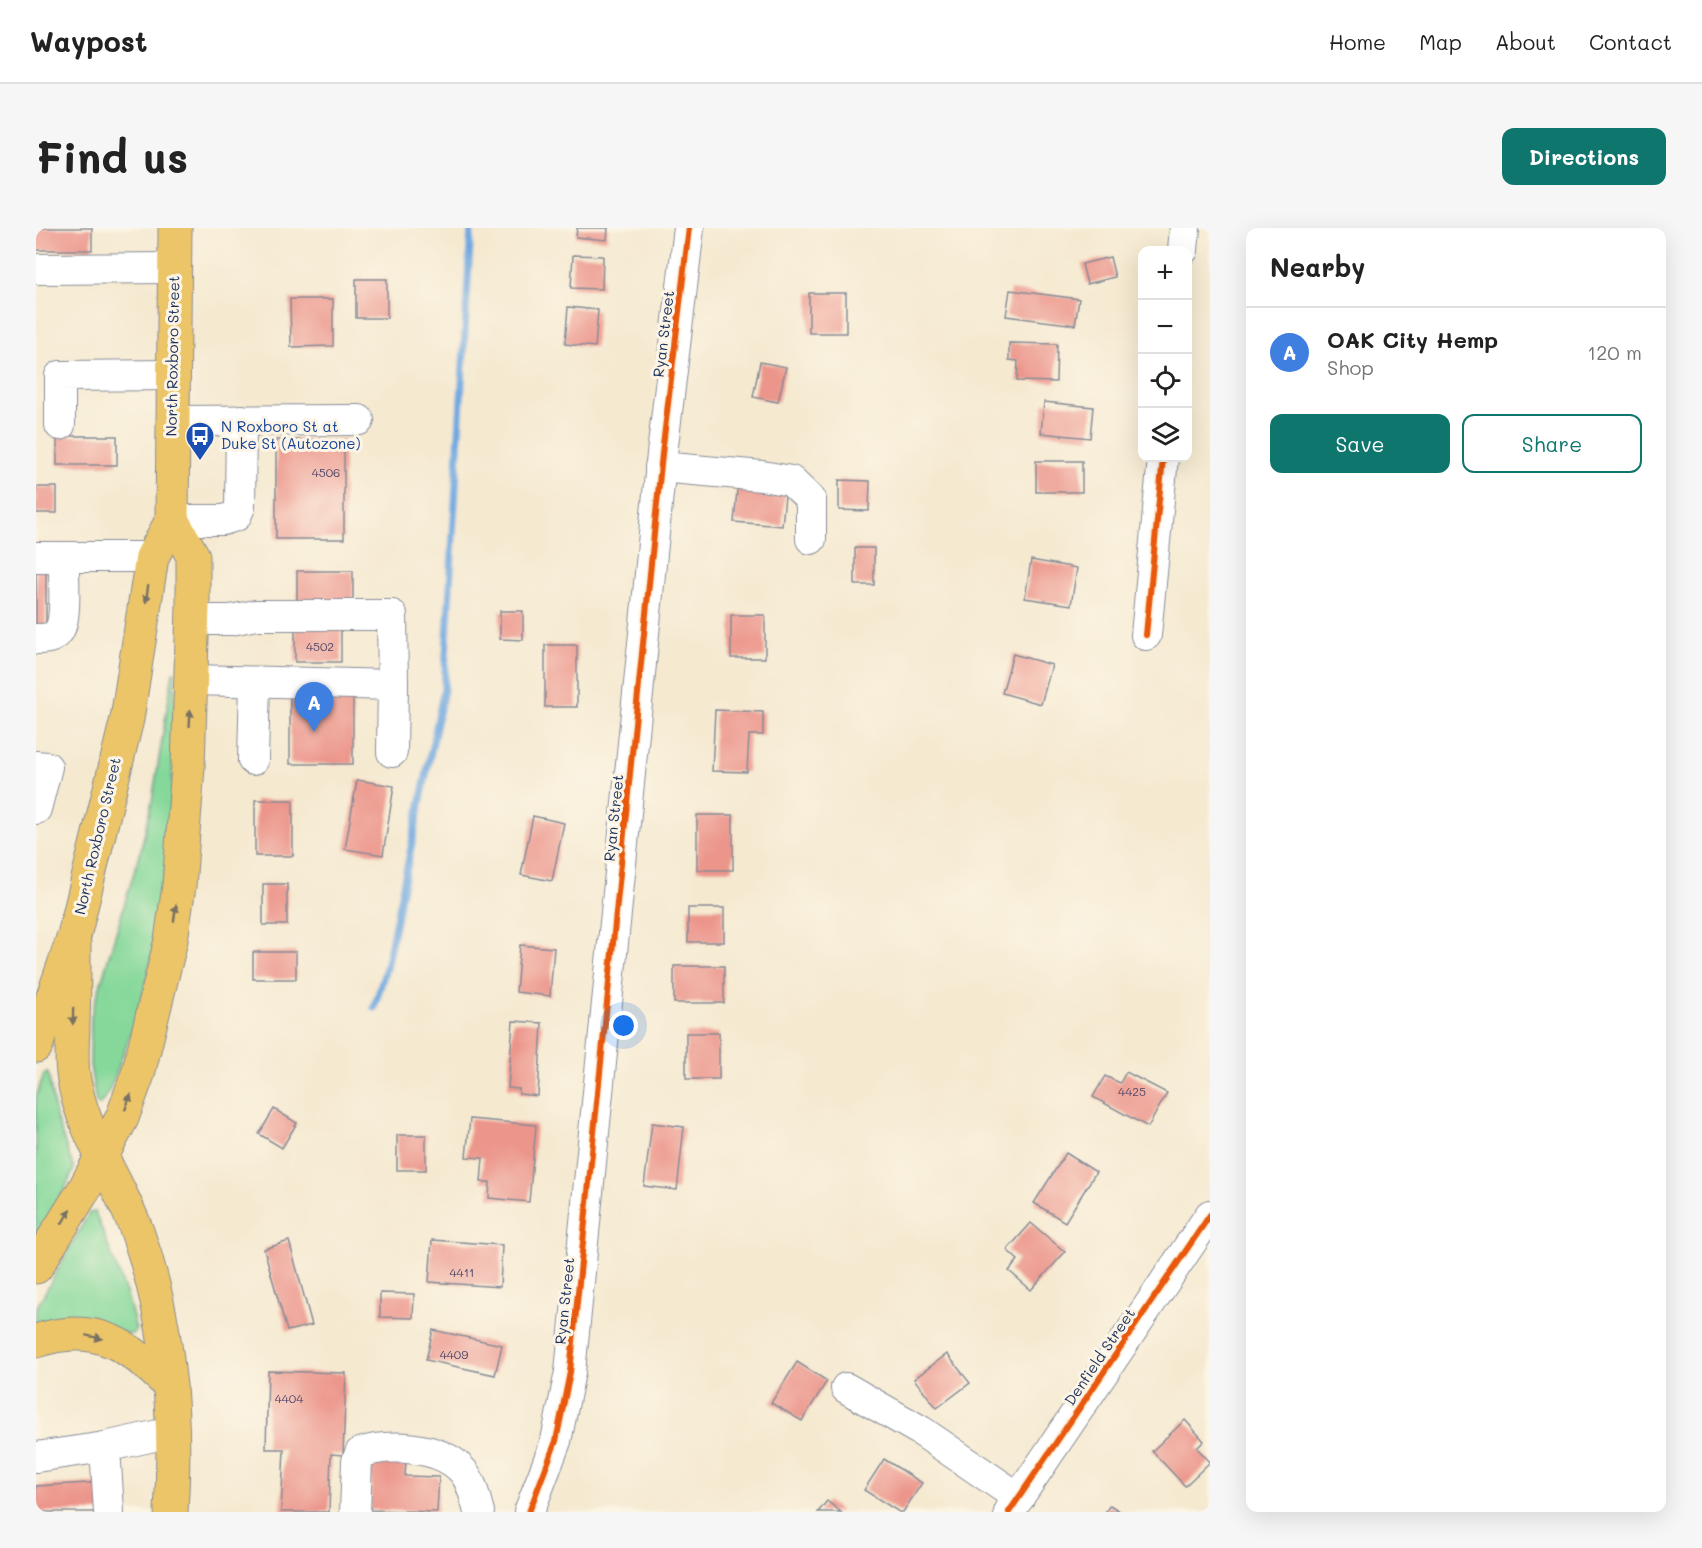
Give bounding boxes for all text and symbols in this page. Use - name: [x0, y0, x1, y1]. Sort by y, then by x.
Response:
- text: Waypost: [30, 23, 147, 59]
- text: Home: [1329, 28, 1386, 55]
- text: Map: [1419, 28, 1462, 55]
- text: About: [1495, 28, 1556, 55]
- text: Contact: [1589, 28, 1672, 55]
- button: Directions: [1502, 128, 1666, 185]
- text: Find us: [36, 129, 188, 184]
- map controls: [1138, 246, 1192, 462]
- button: +: [1138, 246, 1192, 300]
- text: Nearby: [1270, 250, 1365, 284]
- street label: North Roxboro Street: [161, 275, 183, 437]
- street label: Ryan Street: [648, 289, 678, 379]
- button: −: [1138, 300, 1192, 354]
- text: OAK City Hemp: [1327, 325, 1498, 354]
- text: A: [1283, 339, 1296, 365]
- text: 120 m: [1587, 339, 1642, 365]
- button: locate: [1138, 354, 1192, 408]
- text: Shop: [1327, 354, 1374, 380]
- button: layers: [1138, 408, 1192, 462]
- button: Save: [1270, 414, 1450, 473]
- button: Share: [1462, 414, 1642, 473]
- place label: N Roxboro St at Duke St (Autozone): [221, 416, 361, 453]
- bus stop icon: N Roxboro St at Duke St (Autozone): [184, 420, 216, 462]
- house number: 4506: [312, 464, 340, 480]
- one-way arrow: [142, 584, 151, 603]
- house number: 4502: [306, 638, 334, 654]
- pin: A: [294, 682, 334, 732]
- one-way arrow: [186, 709, 195, 728]
- street label: North Roxboro Street: [69, 755, 125, 916]
- street label: Ryan Street: [598, 773, 628, 863]
- one-way arrow: [171, 903, 180, 922]
- one-way arrow: [68, 1006, 78, 1025]
- your location: [609, 1011, 638, 1040]
- house number: 4425: [1118, 1083, 1146, 1099]
- one-way arrow: [124, 1093, 134, 1111]
- one-way arrow: [61, 1209, 72, 1225]
- street label: Ryan Street: [549, 1256, 579, 1346]
- house number: 4411: [450, 1264, 474, 1280]
- street label: Denfield Street: [1059, 1304, 1139, 1409]
- one-way arrow: [84, 1333, 103, 1342]
- house number: 4409: [440, 1346, 468, 1362]
- house number: 4404: [275, 1390, 303, 1406]

